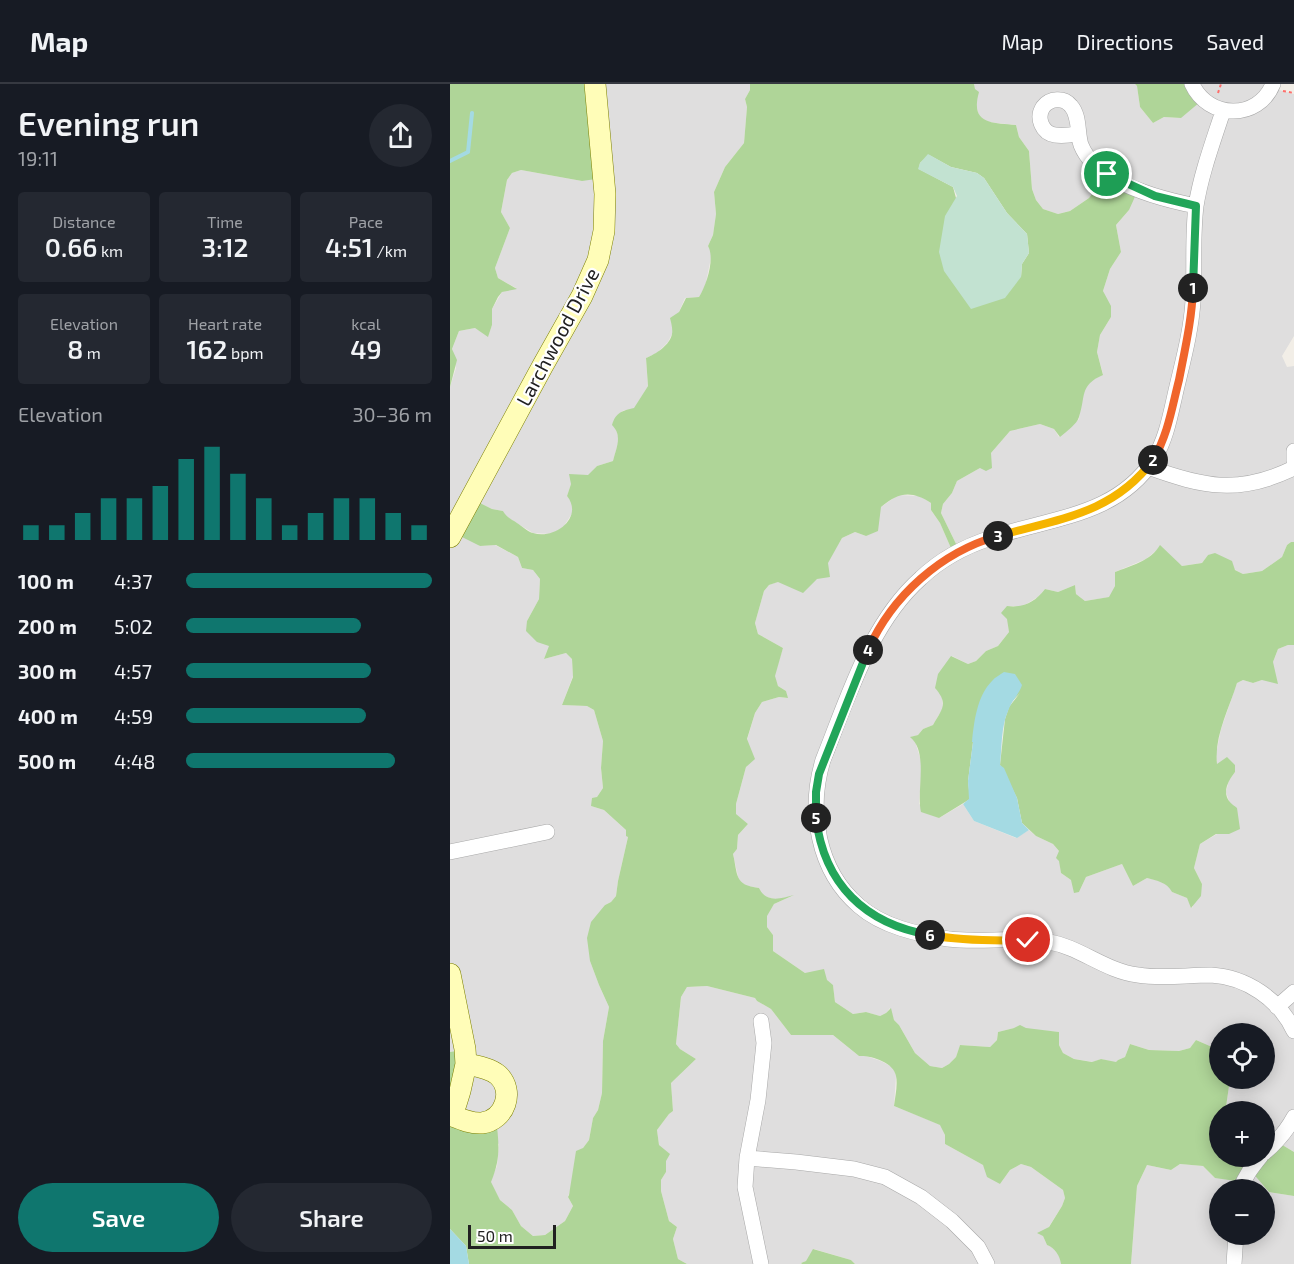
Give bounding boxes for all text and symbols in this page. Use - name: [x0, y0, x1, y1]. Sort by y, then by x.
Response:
- text: Map: [30, 24, 88, 58]
- text: Map: [1001, 29, 1044, 54]
- text: Directions: [1077, 29, 1173, 54]
- text: Saved: [1206, 29, 1264, 54]
- text: Evening run: [18, 103, 199, 143]
- button: share: [369, 104, 432, 167]
- text: 19:11: [18, 146, 58, 170]
- pin: [1081, 148, 1132, 199]
- icon: arrive: [1090, 157, 1123, 190]
- text: Distance: [52, 212, 116, 231]
- text: Time: [207, 212, 243, 231]
- text: Pace: [349, 212, 383, 231]
- text: 0.66: [45, 231, 97, 262]
- text: 3:12: [202, 231, 248, 262]
- text: 4:51: [325, 231, 373, 262]
- text: km: [97, 241, 123, 260]
- text: /km: [373, 241, 407, 260]
- street label: Larchwood Drive: [511, 263, 604, 410]
- pin: 1: [1178, 273, 1208, 303]
- text: 1: [1190, 278, 1196, 297]
- text: Elevation: [50, 314, 118, 333]
- text: Heart rate: [188, 314, 262, 333]
- text: kcal: [351, 314, 381, 333]
- text: 8: [67, 333, 83, 364]
- text: 162: [187, 333, 227, 364]
- text: 49: [350, 333, 382, 364]
- text: m: [83, 343, 101, 362]
- text: bpm: [227, 343, 263, 362]
- text: Elevation: [18, 402, 103, 426]
- text: 30–36 m: [352, 402, 432, 426]
- pin: 2: [1138, 445, 1168, 475]
- text: 2: [1148, 450, 1158, 469]
- pin: 3: [983, 521, 1013, 551]
- text: 3: [993, 526, 1003, 545]
- text: 100 m: [18, 569, 74, 593]
- text: 4:37: [114, 569, 152, 593]
- text: 200 m: [18, 614, 77, 638]
- text: 5:02: [114, 614, 153, 638]
- pin: 4: [853, 635, 883, 665]
- text: 4: [863, 640, 873, 659]
- text: 300 m: [18, 659, 77, 683]
- text: 4:57: [114, 659, 152, 683]
- text: 400 m: [18, 704, 78, 728]
- text: 4:59: [114, 704, 153, 728]
- text: 500 m: [18, 749, 76, 773]
- text: 4:48: [114, 749, 155, 773]
- pin: 5: [801, 803, 831, 833]
- text: 5: [812, 808, 820, 827]
- pin: [1002, 914, 1053, 965]
- pin: 6: [915, 920, 945, 950]
- icon: check: [1011, 923, 1044, 956]
- text: 6: [925, 925, 935, 944]
- map controls: [1209, 1023, 1275, 1245]
- button: locate: [1209, 1023, 1275, 1089]
- button: +: [1209, 1101, 1275, 1167]
- button: −: [1209, 1179, 1275, 1245]
- button: Save: [18, 1183, 219, 1252]
- button: Share: [231, 1183, 432, 1252]
- scale bar: [468, 1222, 556, 1250]
- text: 50 m: [477, 1226, 513, 1245]

